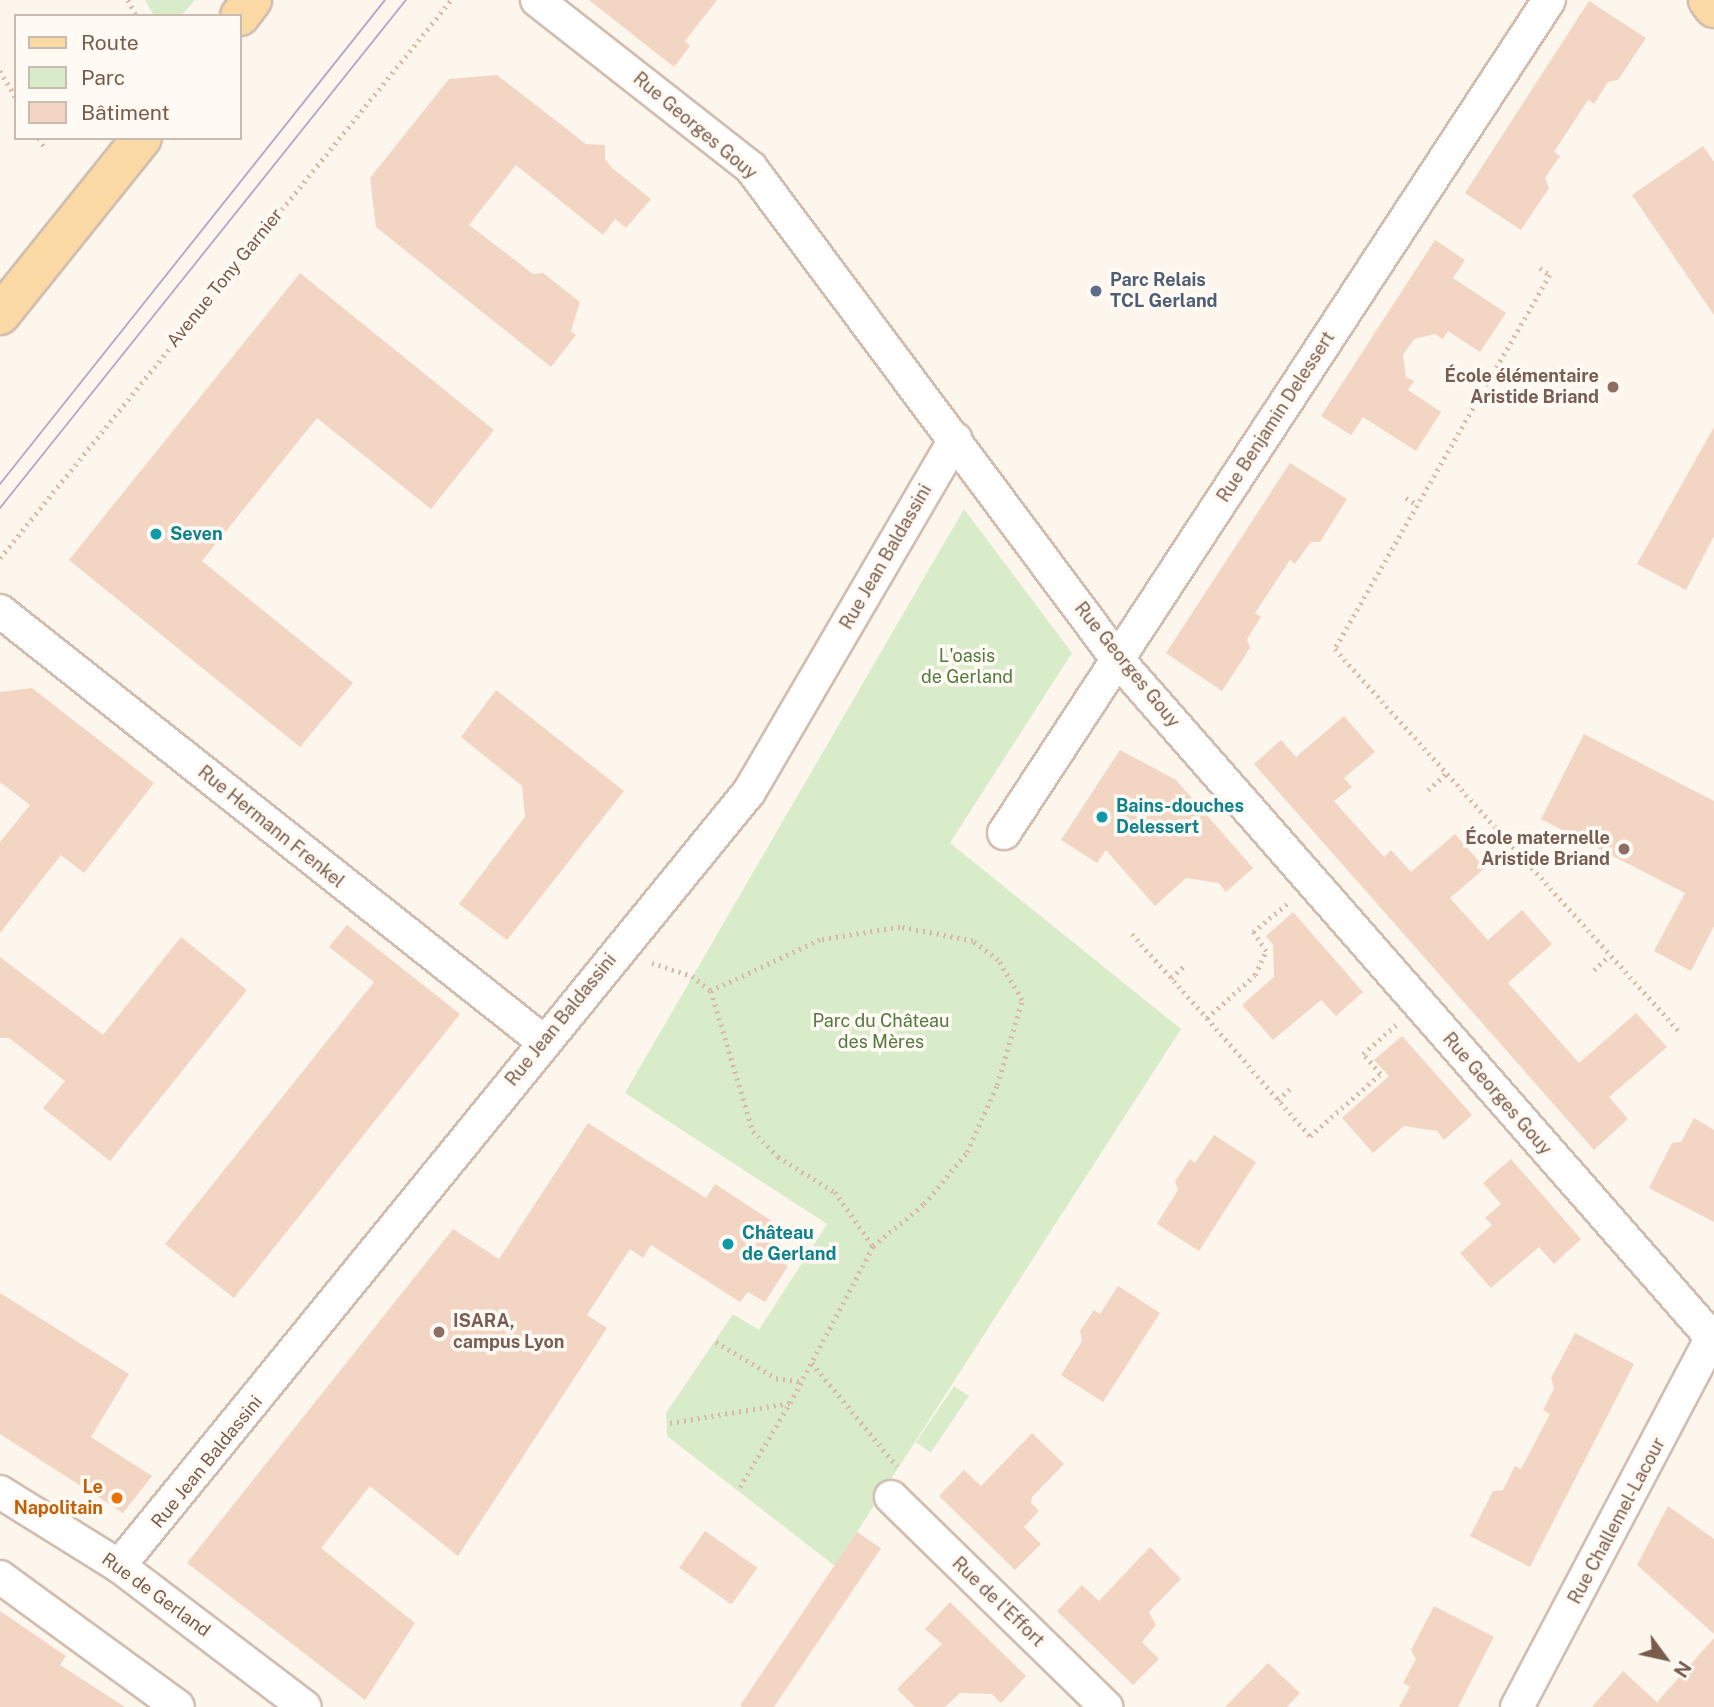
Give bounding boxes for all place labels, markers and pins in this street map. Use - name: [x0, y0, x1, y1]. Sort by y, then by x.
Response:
- place label: Parc Relais TCL Gerland: [1110, 270, 1218, 312]
- marker: Parc Relais TCL Gerland: [1088, 283, 1104, 299]
- place label: École élémentaire Aristide Briand: [1444, 366, 1599, 408]
- marker: École élémentaire Aristide Briand: [1605, 379, 1621, 395]
- place label: Seven: [170, 523, 223, 545]
- marker: Seven: [148, 526, 164, 542]
- place label: Bains-douches Delessert: [1116, 796, 1244, 838]
- marker: Bains-douches Delessert: [1094, 809, 1110, 825]
- place label: École maternelle Aristide Briand: [1465, 828, 1610, 870]
- marker: École maternelle Aristide Briand: [1616, 841, 1632, 857]
- place label: Château de Gerland: [742, 1223, 836, 1266]
- marker: Château de Gerland: [720, 1236, 736, 1252]
- place label: ISARA, campus Lyon: [453, 1311, 565, 1354]
- marker: ISARA, campus Lyon: [431, 1324, 447, 1340]
- place label: Le Napolitain: [14, 1477, 103, 1520]
- marker: Le Napolitain: [109, 1490, 125, 1506]

